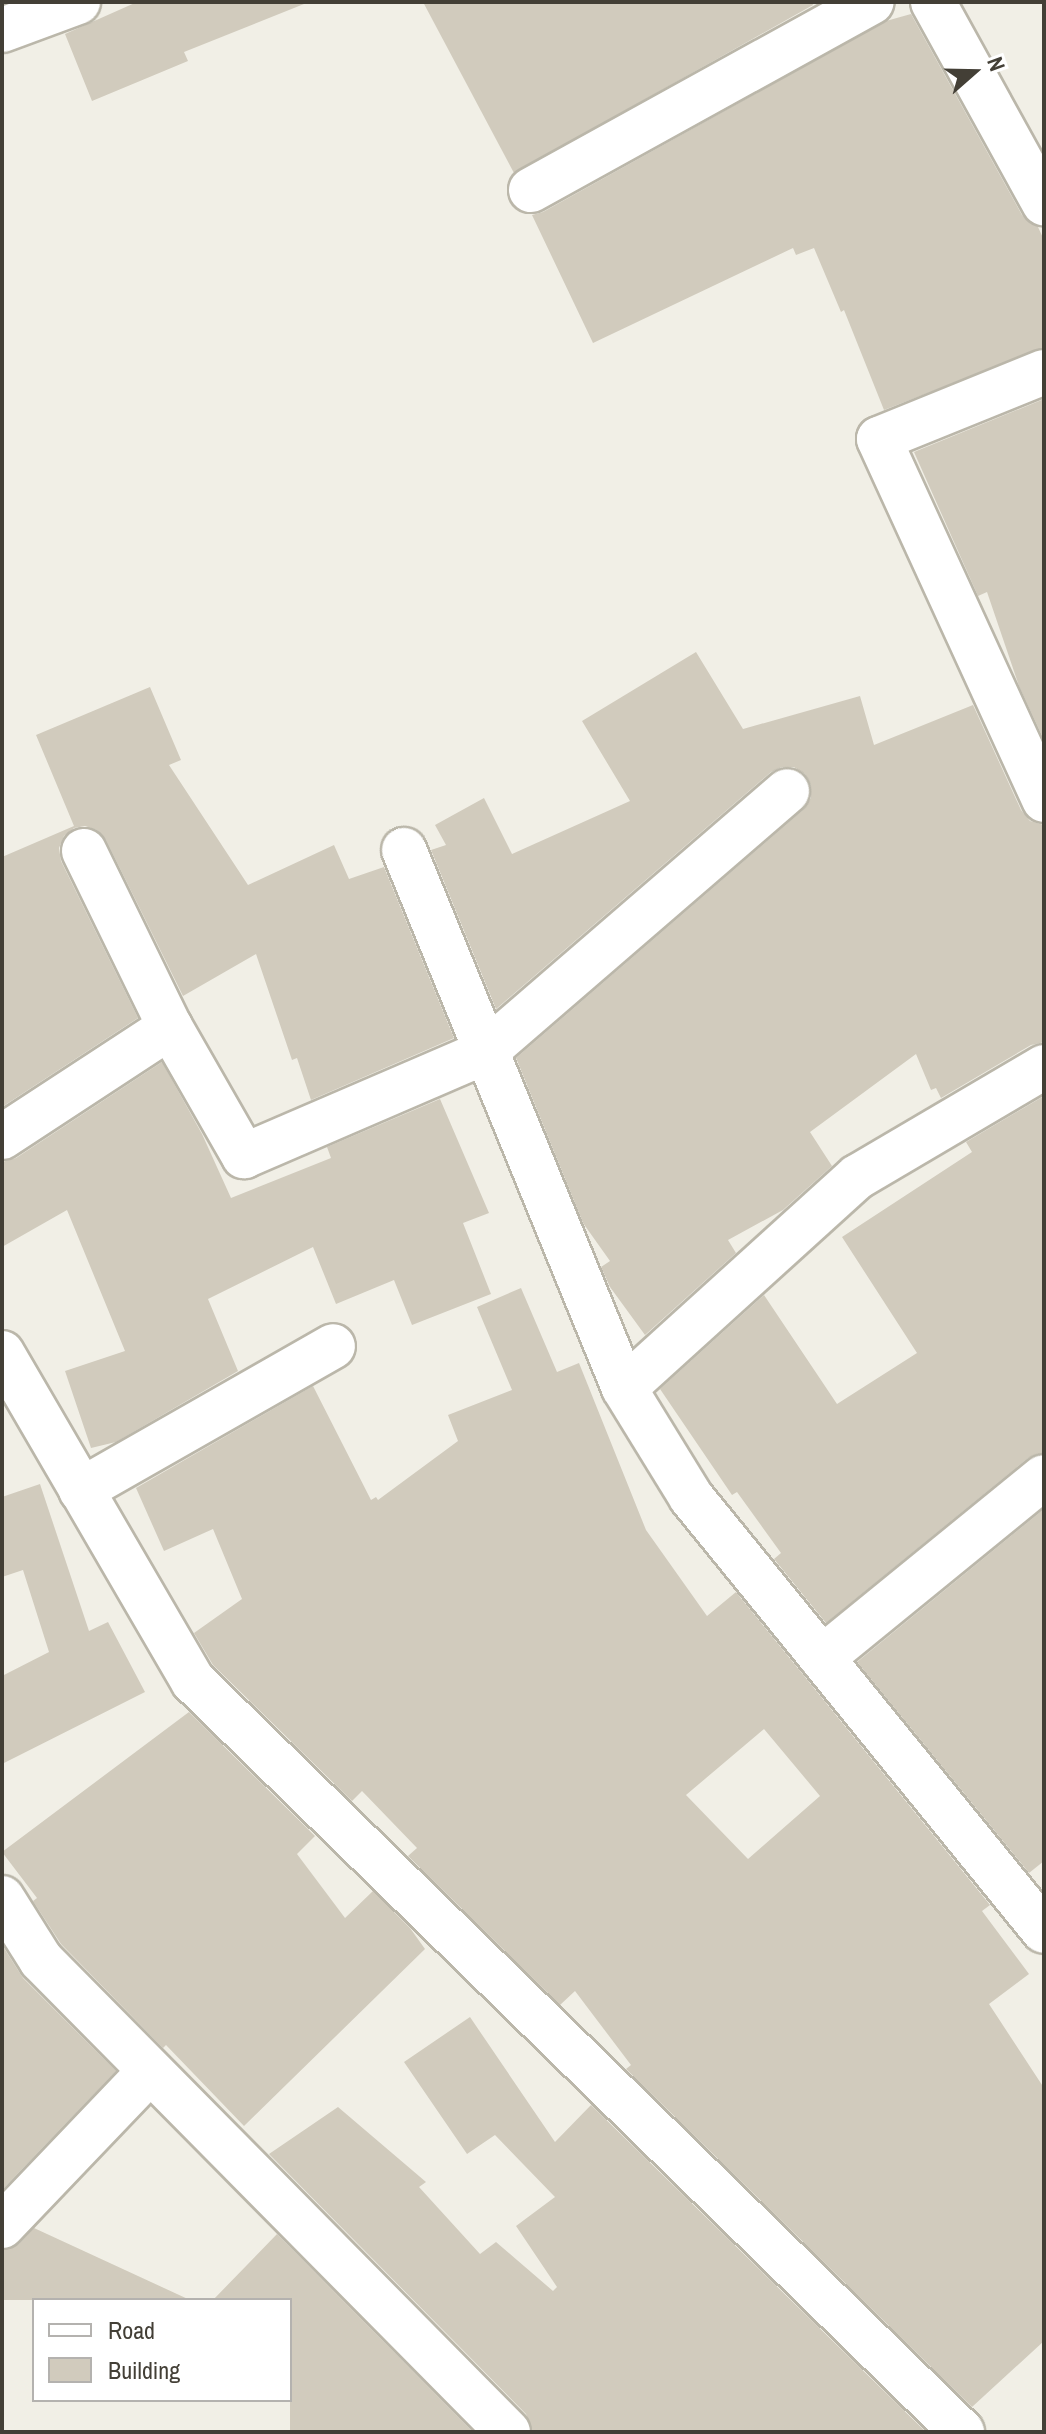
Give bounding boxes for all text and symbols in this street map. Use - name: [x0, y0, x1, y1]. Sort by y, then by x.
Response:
- north arrow: [934, 32, 1014, 112]
- text: N: [980, 53, 1013, 75]
- legend: [32, 2298, 292, 2402]
- text: Road: [108, 2314, 155, 2346]
- text: Building: [108, 2354, 180, 2386]

